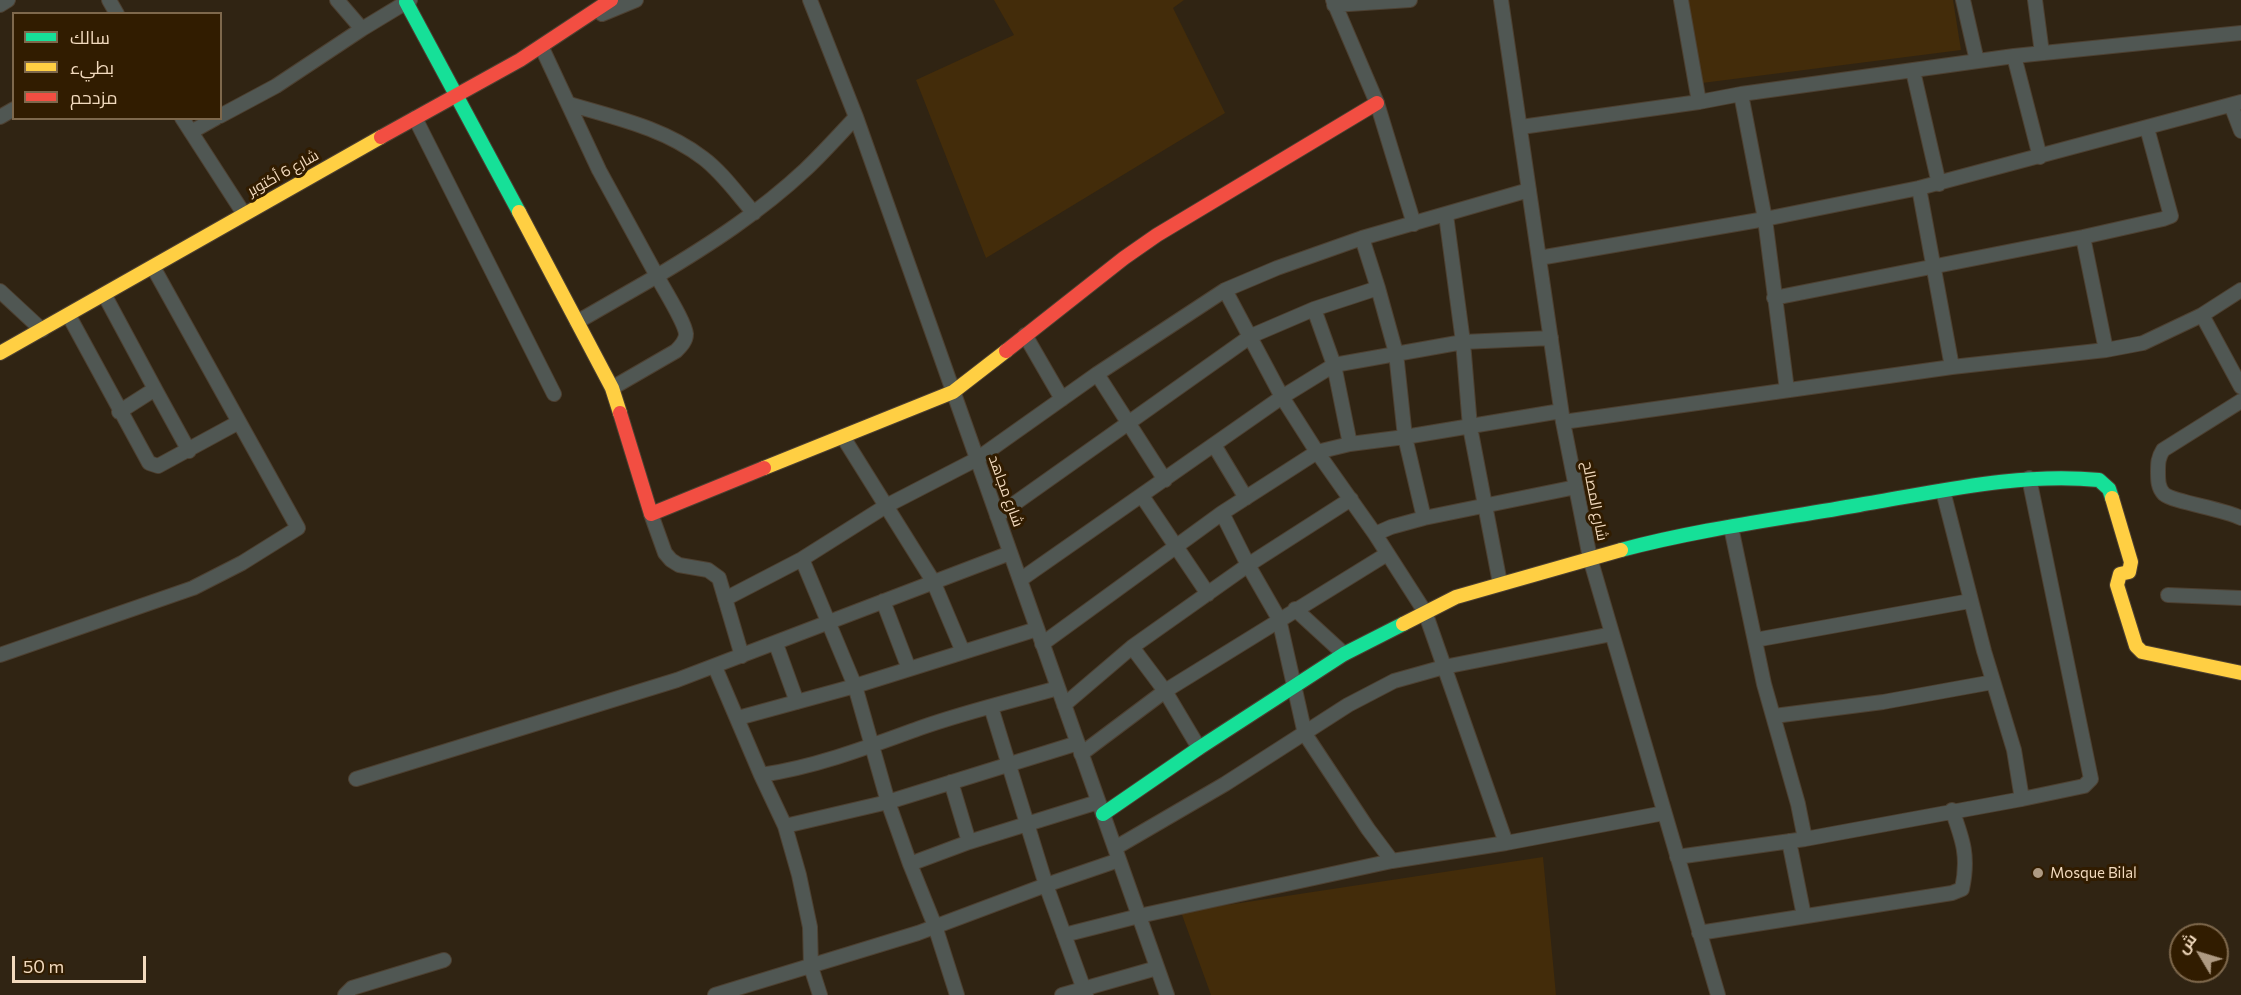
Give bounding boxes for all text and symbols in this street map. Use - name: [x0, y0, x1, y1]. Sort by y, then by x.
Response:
- legend: [12, 12, 222, 120]
- text: سالك: [70, 26, 110, 48]
- text: بطيء: [70, 56, 114, 78]
- text: مزدحم: [70, 86, 118, 108]
- street label: شارع 6 أكتوبر: [244, 146, 322, 200]
- street label: شارع مجاهد: [985, 453, 1027, 529]
- street label: شارع المصالح: [1578, 460, 1612, 542]
- place label: Mosque Bilal: [2050, 864, 2137, 882]
- marker: Mosque Bilal: [2031, 866, 2045, 880]
- north arrow: [2169, 923, 2229, 983]
- text: ش: [2172, 929, 2200, 957]
- scale bar: [15, 944, 148, 982]
- text: 50 m: [23, 955, 64, 977]

